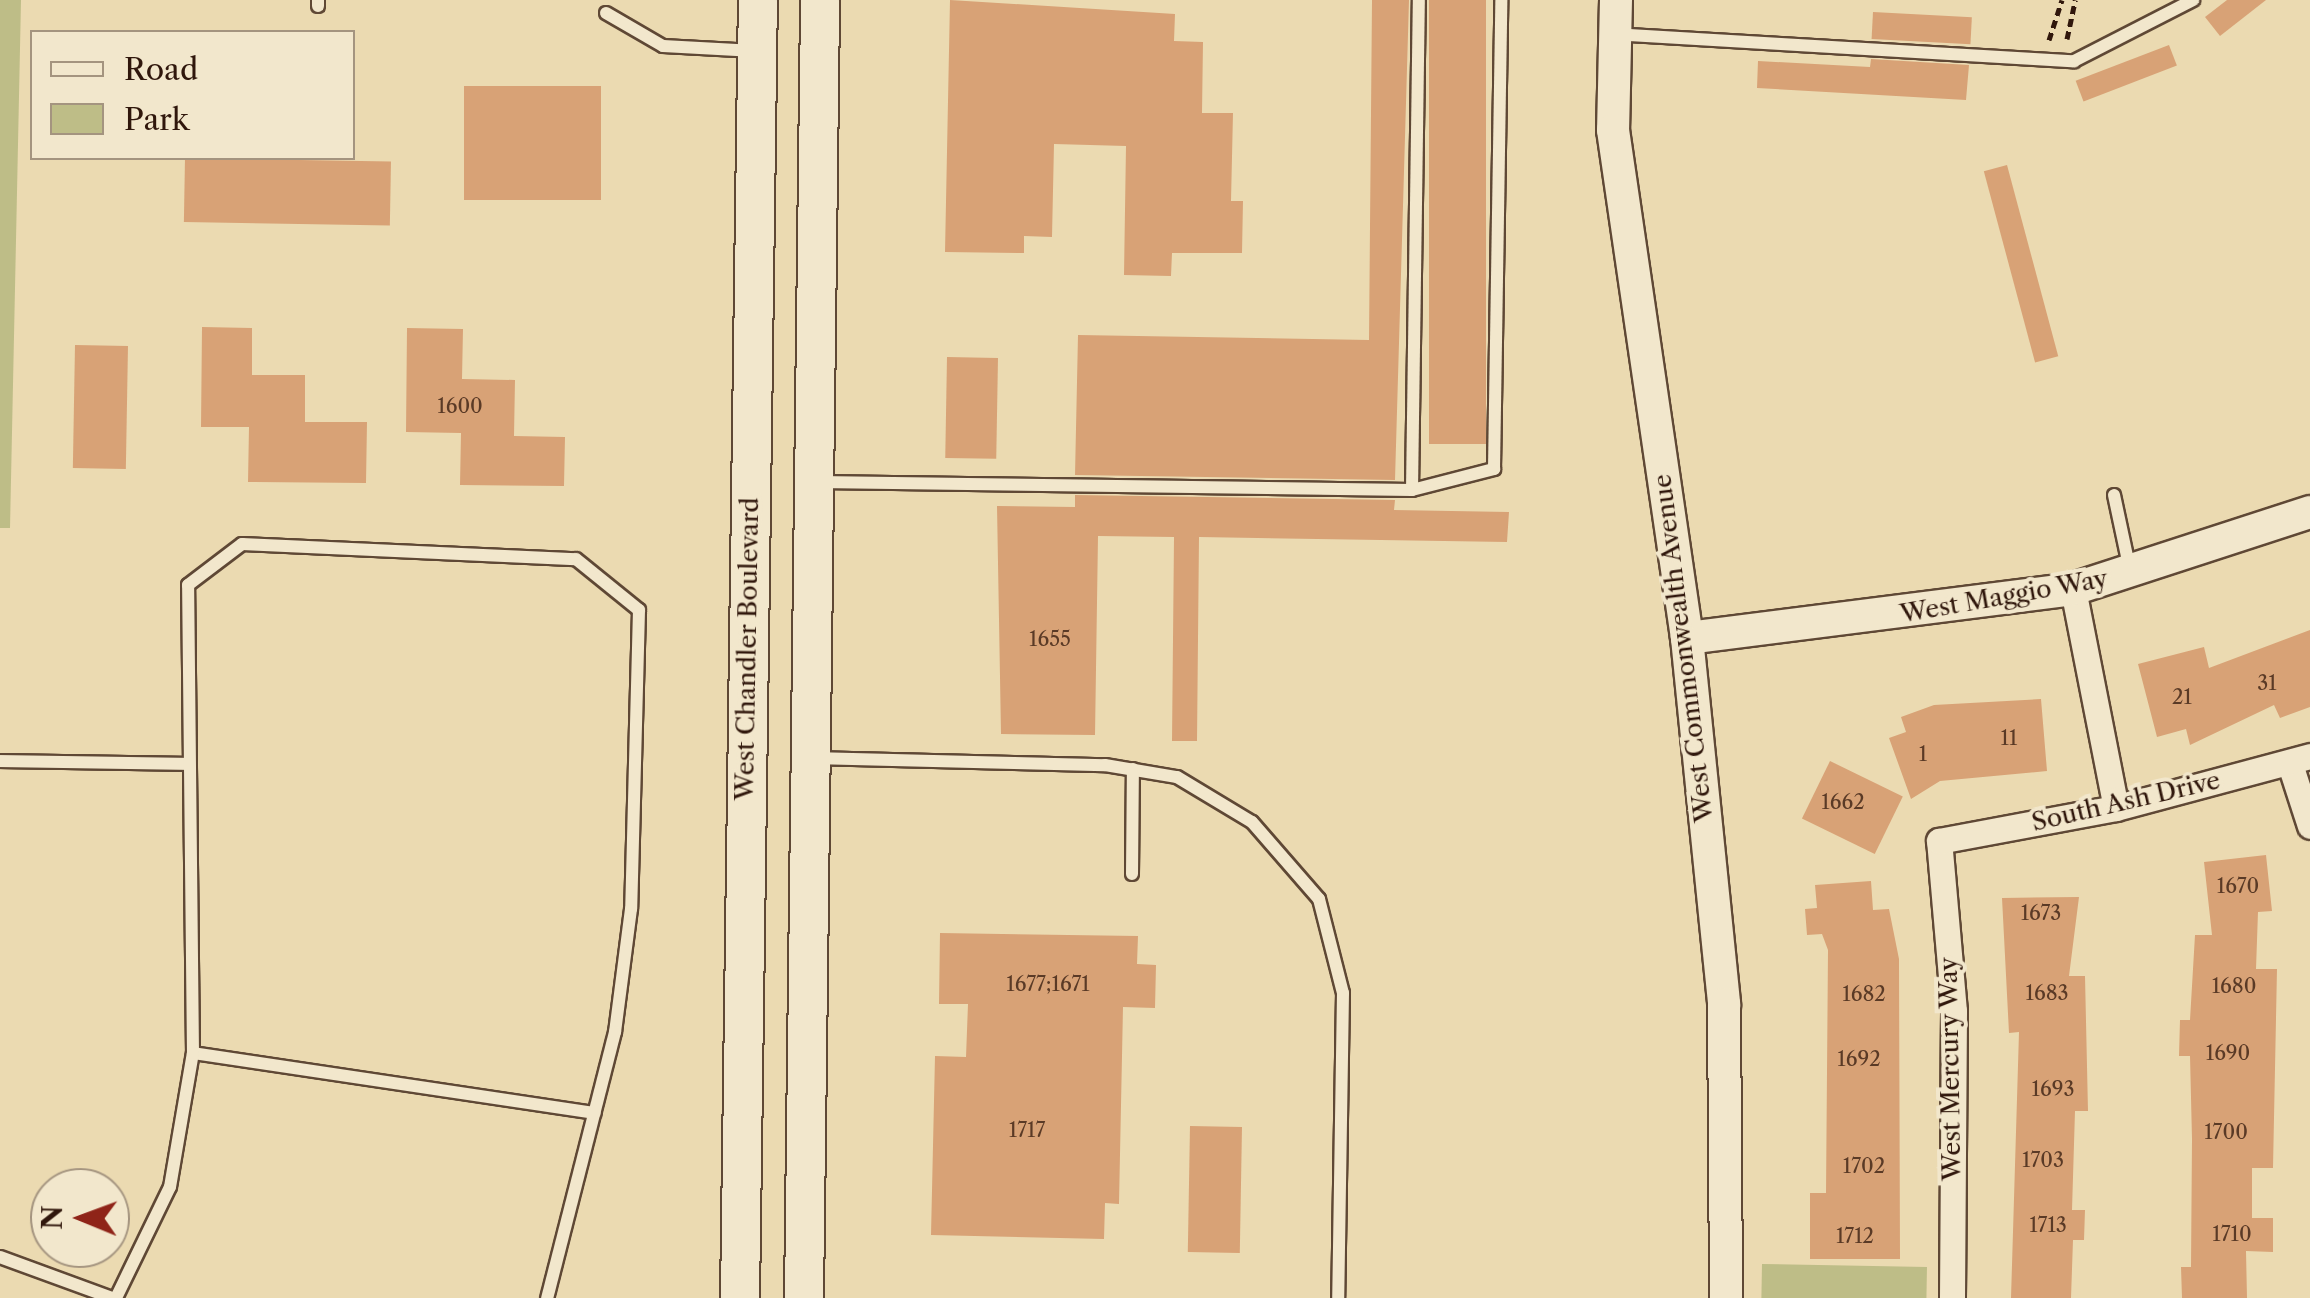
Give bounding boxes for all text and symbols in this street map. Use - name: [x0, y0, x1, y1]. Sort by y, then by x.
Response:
- legend: [30, 30, 355, 160]
- text: Road: [124, 51, 198, 88]
- text: Park: [124, 101, 189, 138]
- house number: 1600: [437, 394, 483, 418]
- street label: West Commonwealth Avenue: [1648, 472, 1720, 824]
- street label: West Chandler Boulevard: [730, 497, 766, 801]
- street label: West Maggio Way: [1897, 564, 2111, 630]
- house number: 1655: [1029, 627, 1071, 651]
- house number: 31: [2257, 671, 2277, 695]
- house number: 21: [2172, 685, 2192, 709]
- house number: 11: [2001, 726, 2017, 750]
- house number: 1: [1919, 742, 1927, 766]
- street label: South Ash Drive: [2028, 766, 2224, 838]
- house number: 1662: [1821, 790, 1865, 814]
- house number: 1670: [2217, 874, 2259, 898]
- house number: 1673: [2021, 901, 2061, 925]
- street label: West Mercury Way: [1934, 956, 1968, 1182]
- house number: 1677;1671: [1006, 972, 1090, 996]
- house number: 1680: [2212, 974, 2256, 998]
- house number: 1683: [2026, 981, 2068, 1005]
- house number: 1682: [1842, 982, 1886, 1006]
- house number: 1690: [2206, 1041, 2250, 1065]
- house number: 1692: [1837, 1047, 1881, 1071]
- house number: 1693: [2032, 1077, 2074, 1101]
- house number: 1717: [1009, 1118, 1045, 1142]
- house number: 1700: [2204, 1120, 2248, 1144]
- house number: 1703: [2022, 1148, 2064, 1172]
- house number: 1702: [1843, 1154, 1885, 1178]
- north arrow: [30, 1168, 130, 1268]
- text: N: [35, 1205, 69, 1230]
- house number: 1713: [2029, 1213, 2067, 1237]
- house number: 1710: [2212, 1222, 2252, 1246]
- house number: 1712: [1836, 1224, 1874, 1248]

